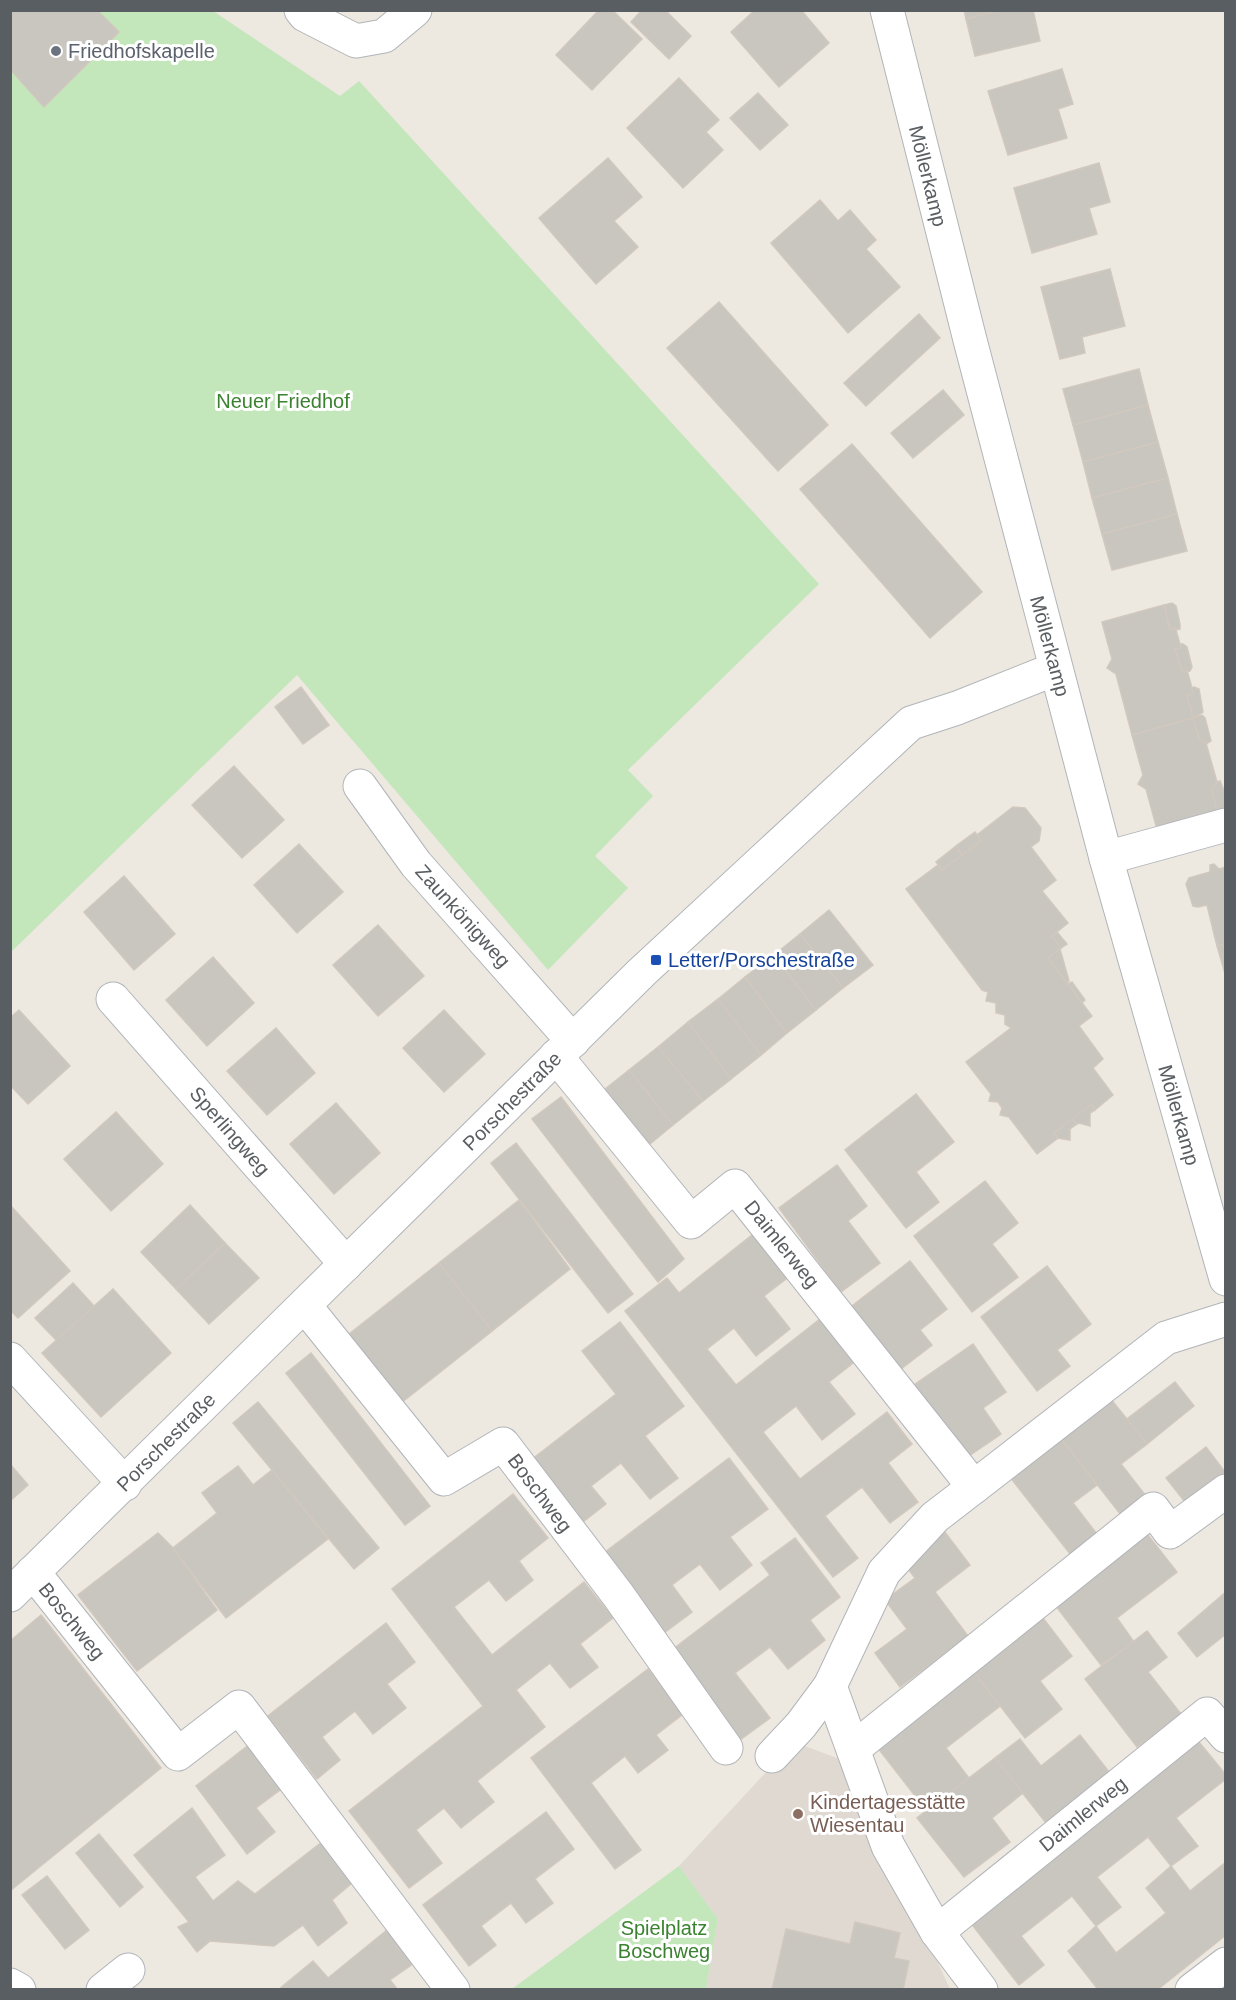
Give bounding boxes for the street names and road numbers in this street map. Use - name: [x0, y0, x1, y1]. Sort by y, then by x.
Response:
- street label: Möllerkamp: [905, 123, 951, 229]
- street label: Möllerkamp: [1026, 593, 1074, 699]
- street label: Zaunkönigweg: [411, 860, 515, 972]
- street label: Porschestraße: [458, 1047, 566, 1155]
- street label: Möllerkamp: [1154, 1062, 1204, 1168]
- street label: Sperlingweg: [186, 1082, 274, 1180]
- street label: Daimlerweg: [740, 1196, 824, 1292]
- street label: Porschestraße: [112, 1388, 220, 1496]
- street label: Boschweg: [503, 1450, 577, 1536]
- street label: Boschweg: [34, 1578, 110, 1664]
- street label: Daimlerweg: [1035, 1772, 1131, 1856]

